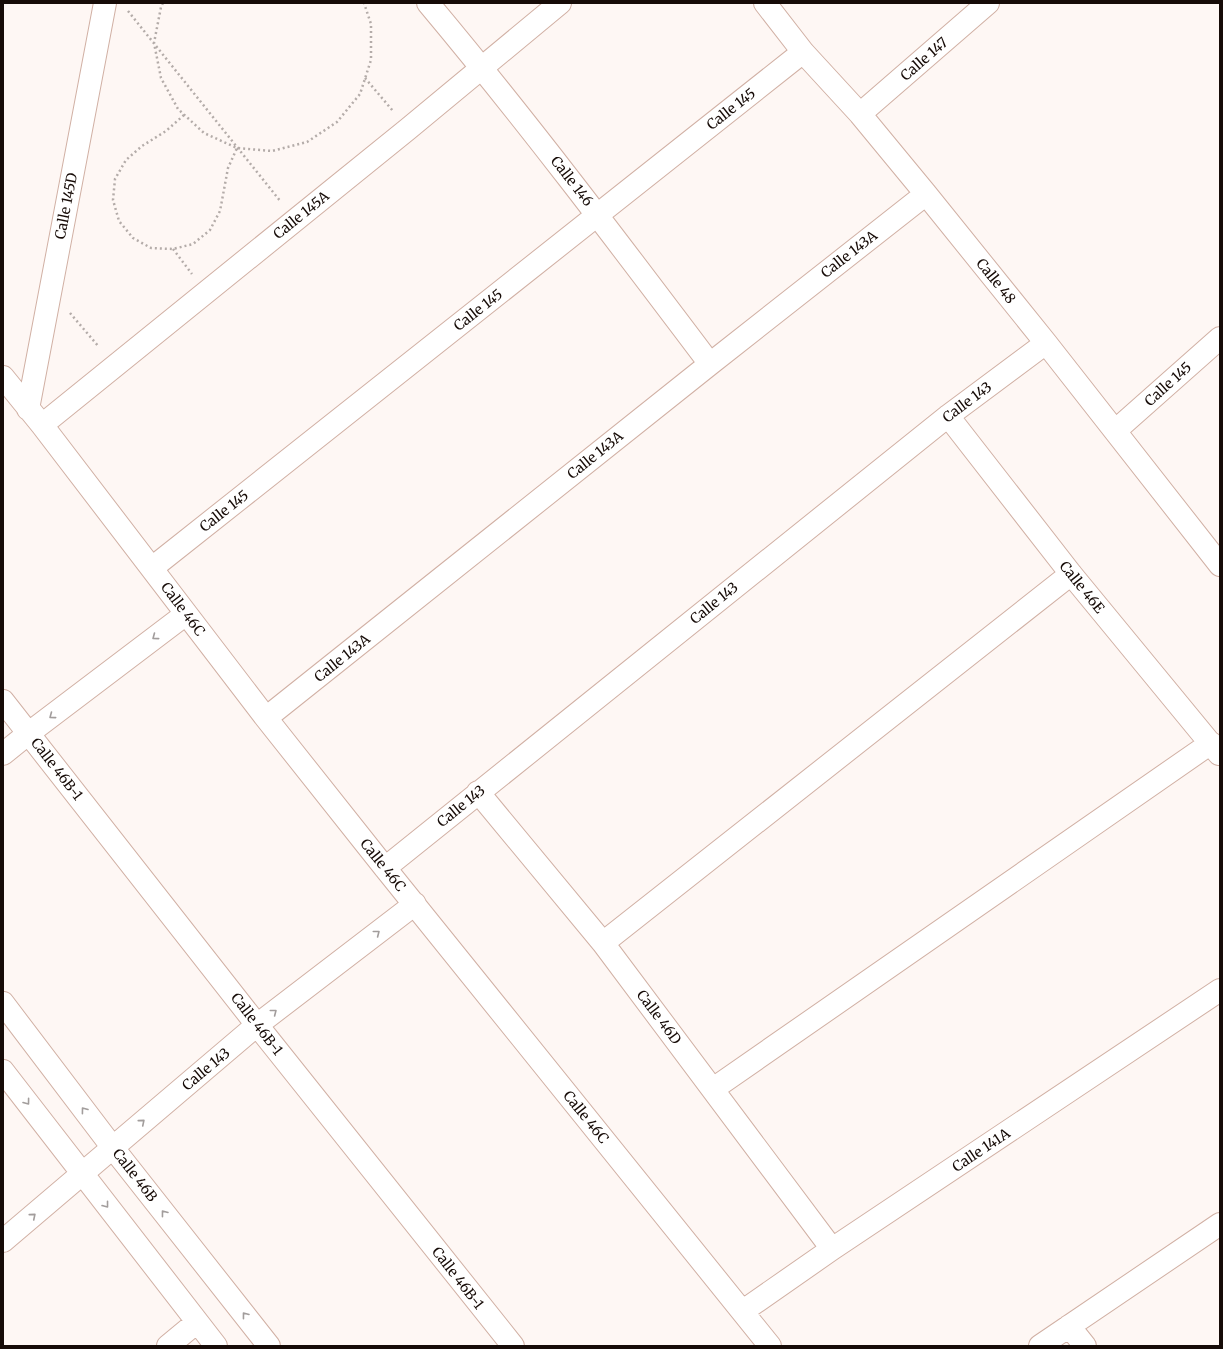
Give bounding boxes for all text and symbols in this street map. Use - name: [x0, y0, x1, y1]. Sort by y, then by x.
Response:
- street label: Calle 147: [897, 34, 951, 84]
- street label: Calle 145: [703, 84, 759, 134]
- street label: Calle 146: [547, 152, 597, 210]
- street label: Calle 145D: [51, 171, 81, 241]
- street label: Calle 145A: [269, 187, 333, 243]
- street label: Calle 143A: [817, 226, 881, 282]
- street label: Calle 48: [972, 255, 1020, 307]
- street label: Calle 145: [450, 285, 506, 335]
- street label: Calle 145: [1141, 358, 1195, 410]
- street label: Calle 143: [939, 378, 995, 426]
- street label: Calle 143A: [563, 427, 627, 483]
- street label: Calle 145: [196, 486, 252, 536]
- street label: Calle 46E: [1056, 557, 1108, 617]
- street label: Calle 143: [686, 578, 742, 628]
- street label: Calle 46C: [157, 579, 209, 639]
- street label: Calle 143A: [310, 630, 374, 686]
- one-way arrow: [153, 633, 160, 640]
- one-way arrow: [49, 711, 56, 718]
- street label: Calle 46B-1: [27, 734, 87, 804]
- street label: Calle 143: [433, 781, 489, 831]
- street label: Calle 46C: [356, 835, 410, 895]
- one-way arrow: [373, 931, 380, 938]
- street label: Calle 46D: [633, 986, 686, 1048]
- street label: Calle 46B-1: [227, 989, 287, 1059]
- one-way arrow: [270, 1010, 277, 1017]
- street label: Calle 143: [178, 1044, 234, 1094]
- street label: Calle 46C: [559, 1087, 613, 1147]
- one-way arrow: [22, 1097, 29, 1104]
- one-way arrow: [82, 1108, 89, 1115]
- one-way arrow: [138, 1120, 145, 1127]
- street label: Calle 141A: [949, 1124, 1013, 1176]
- street label: Calle 46B: [109, 1145, 161, 1205]
- one-way arrow: [101, 1200, 108, 1207]
- one-way arrow: [162, 1211, 169, 1218]
- one-way arrow: [28, 1214, 36, 1221]
- street label: Calle 46B-1: [428, 1243, 488, 1313]
- one-way arrow: [242, 1313, 249, 1320]

